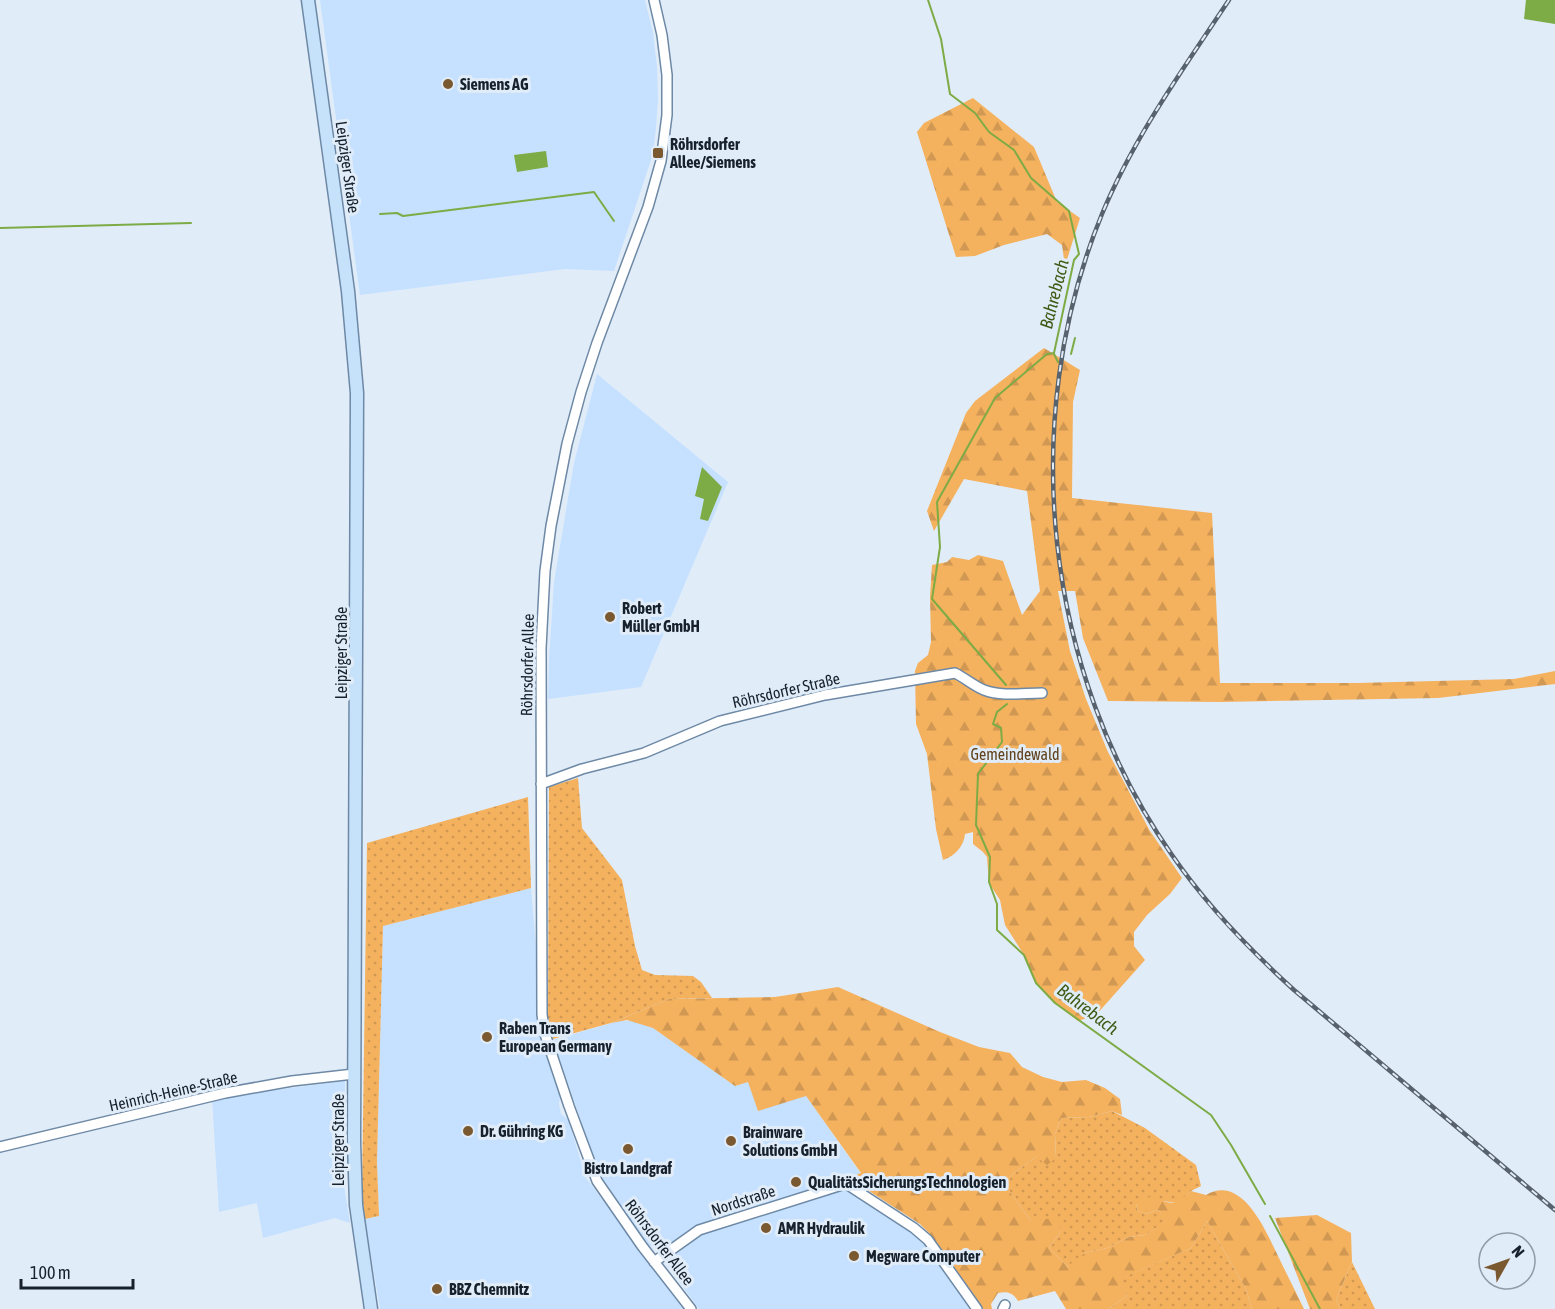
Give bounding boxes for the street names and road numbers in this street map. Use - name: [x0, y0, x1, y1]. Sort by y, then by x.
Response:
- street label: Leipziger Straße: [332, 120, 363, 214]
- street label: Leipziger Straße: [332, 607, 351, 699]
- street label: Röhrsdorfer Allee: [517, 614, 537, 716]
- street label: Röhrsdorfer Straße: [730, 669, 842, 711]
- street label: Heinrich-Heine-Straße: [107, 1067, 239, 1115]
- street label: Leipziger Straße: [329, 1094, 348, 1186]
- street label: Nordstraße: [709, 1181, 777, 1219]
- street label: Röhrsdorfer Allee: [622, 1196, 698, 1288]

